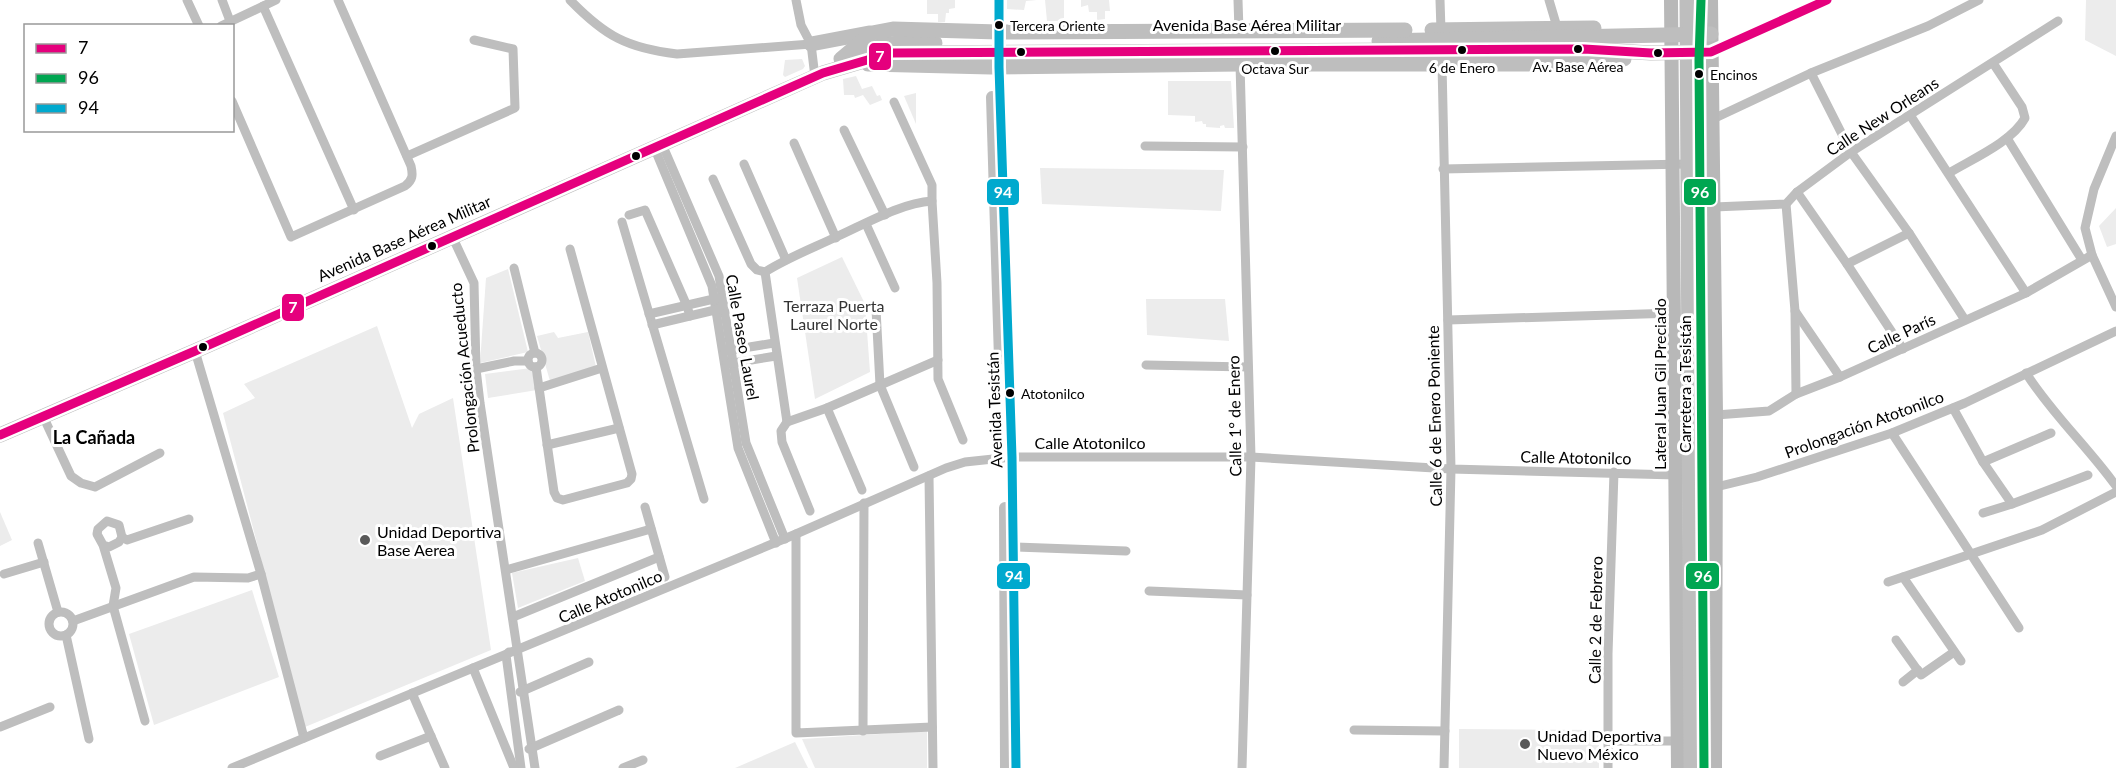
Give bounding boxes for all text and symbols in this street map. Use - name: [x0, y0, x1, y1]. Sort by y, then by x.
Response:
- street label: Avenida Base Aérea Militar: [1153, 15, 1341, 34]
- place label: Tercera Oriente: [1010, 17, 1105, 34]
- marker: Tercera Oriente: [993, 19, 1005, 31]
- legend: [24, 24, 234, 132]
- text: 7: [78, 36, 88, 58]
- line badge: 7: [868, 42, 892, 71]
- marker: Av. Base Aérea: [1572, 43, 1584, 55]
- marker: 6 de Enero: [1456, 44, 1468, 56]
- marker: Octava Sur: [1269, 45, 1281, 57]
- text: 7: [875, 46, 885, 65]
- unlabelled marker: [1015, 46, 1027, 58]
- unlabelled marker: [1652, 47, 1664, 59]
- place label: Av. Base Aérea: [1533, 58, 1623, 75]
- place label: 6 de Enero: [1429, 59, 1495, 76]
- place label: Octava Sur: [1241, 60, 1309, 77]
- text: 96: [78, 66, 99, 88]
- place label: Encinos: [1710, 66, 1758, 83]
- marker: Encinos: [1693, 68, 1705, 80]
- street label: Calle New Orleans: [1822, 73, 1942, 159]
- text: 94: [78, 96, 99, 118]
- unlabelled marker: [630, 150, 642, 162]
- line badge: 94: [986, 178, 1020, 206]
- line badge: 96: [1683, 178, 1717, 206]
- text: 94: [994, 182, 1012, 201]
- text: 96: [1691, 182, 1709, 201]
- street label: Avenida Base Aérea Militar: [314, 191, 494, 285]
- unlabelled marker: [426, 240, 438, 252]
- street label: Calle Paseo Laurel: [723, 273, 763, 401]
- street label: Prolongación Acueducto: [446, 282, 482, 454]
- line badge: 7: [281, 293, 305, 322]
- park label: Terraza Puerta Laurel Norte: [783, 296, 885, 333]
- text: 7: [288, 297, 298, 316]
- street label: Lateral Juan Gil Preciado: [1650, 298, 1669, 470]
- street label: Calle París: [1864, 309, 1938, 357]
- street label: Carretera a Tesistán: [1675, 315, 1694, 453]
- street label: Calle 6 de Enero Poniente: [1423, 325, 1445, 507]
- unlabelled marker: [197, 341, 209, 353]
- street label: Avenida Tesistán: [982, 352, 1006, 468]
- street label: Calle 1° de Enero: [1223, 355, 1245, 477]
- place label: Atotonilco: [1021, 385, 1085, 402]
- street label: Prolongación Atotonilco: [1782, 386, 1946, 462]
- marker: Atotonilco: [1004, 387, 1016, 399]
- district label: La Cañada: [53, 426, 135, 448]
- street label: Calle Atotonilco: [1034, 433, 1146, 452]
- street label: Calle Atotonilco: [1520, 447, 1632, 467]
- place label: Unidad Deportiva Base Aerea: [377, 522, 502, 559]
- marker: Unidad Deportiva Base Aerea: [358, 533, 372, 547]
- street label: Calle 2 de Febrero: [1584, 556, 1606, 684]
- line badge: 94: [996, 562, 1031, 590]
- line badge: 96: [1685, 562, 1720, 590]
- street label: Calle Atotonilco: [555, 566, 665, 626]
- text: 94: [1005, 566, 1023, 585]
- text: 96: [1694, 566, 1712, 585]
- place label: Unidad Deportiva Nuevo México: [1537, 726, 1662, 763]
- marker: Unidad Deportiva Nuevo México: [1518, 737, 1532, 751]

